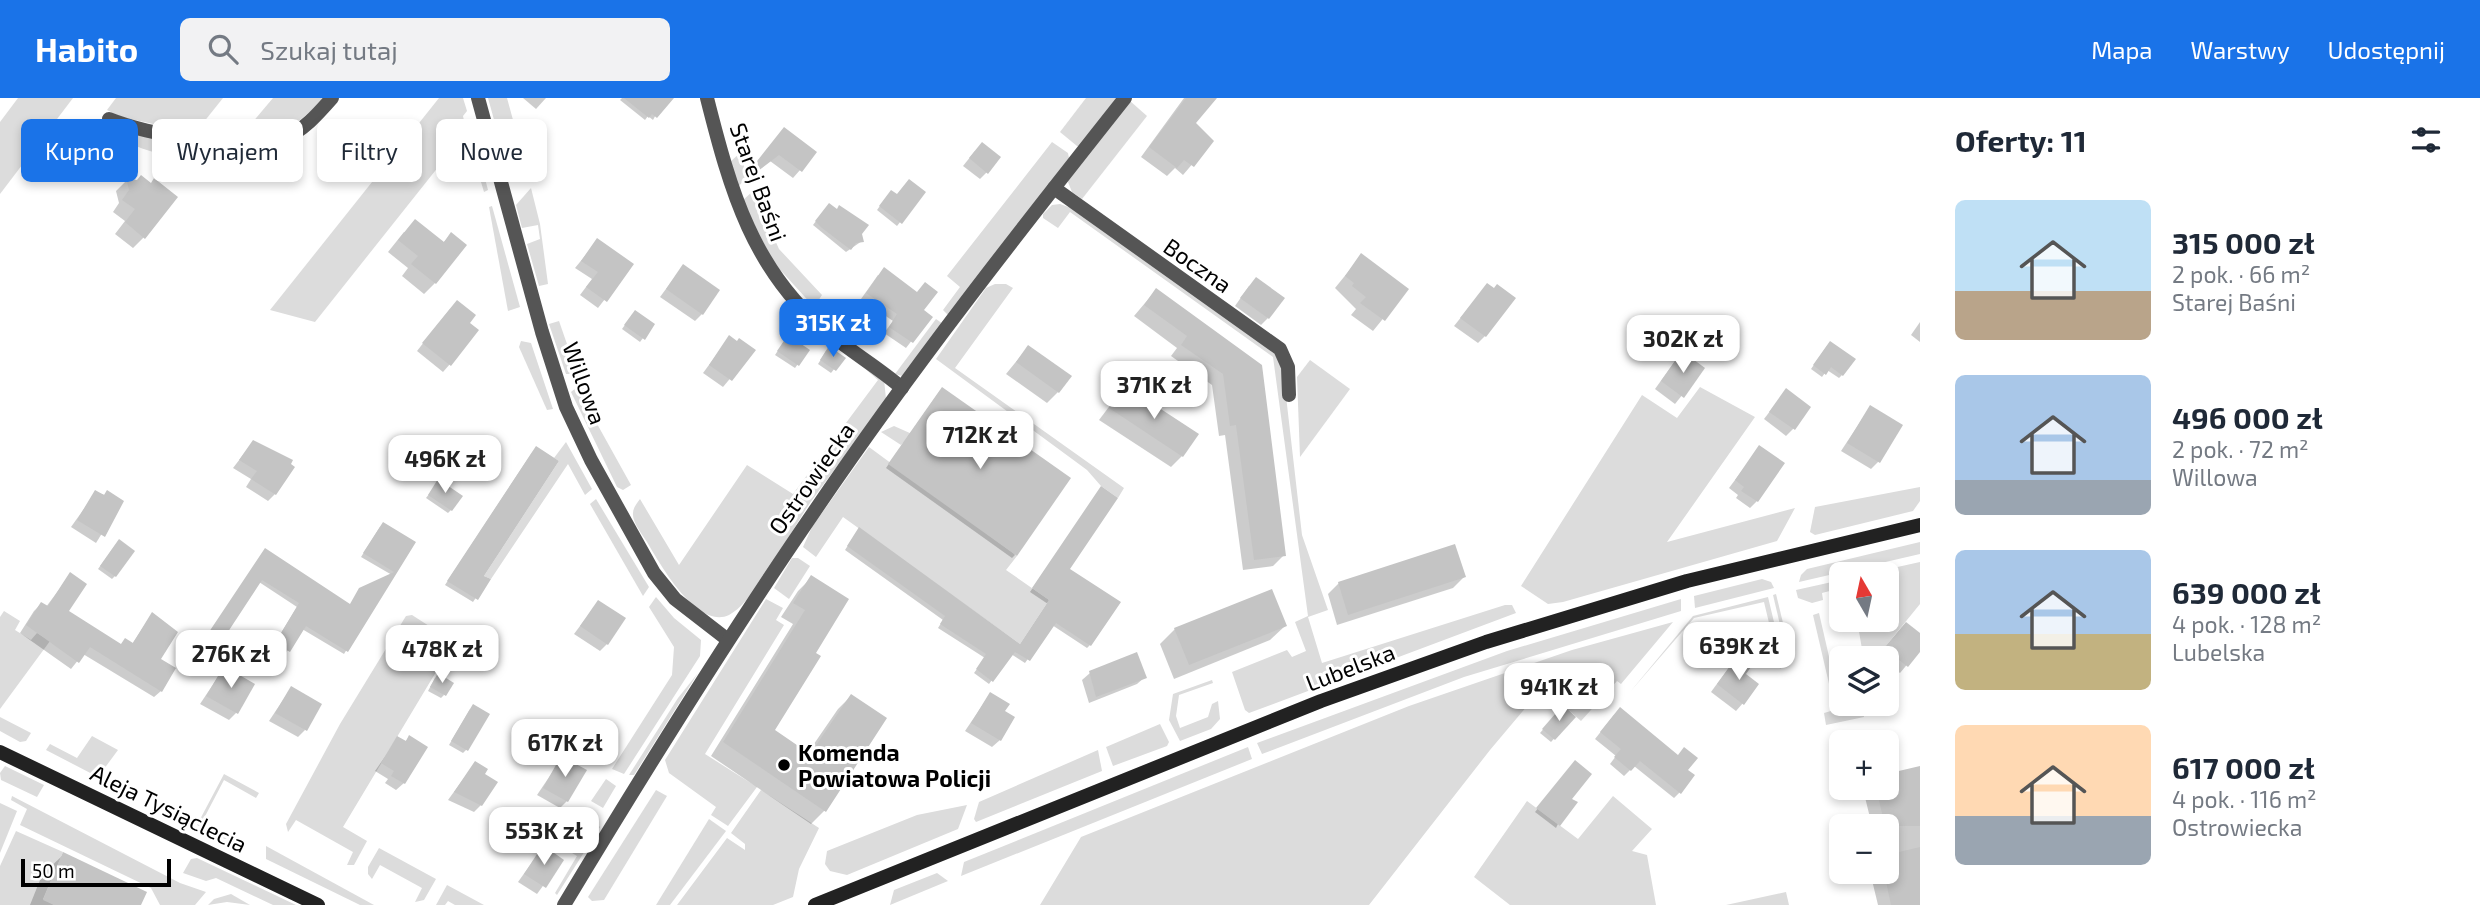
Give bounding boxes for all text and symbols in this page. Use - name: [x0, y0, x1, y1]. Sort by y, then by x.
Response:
- search box: [180, 18, 670, 81]
- text: Habito: [35, 29, 138, 69]
- icon: search: [204, 30, 242, 68]
- text: Szukaj tutaj: [260, 34, 398, 65]
- text: Mapa: [2091, 35, 2153, 64]
- text: Warstwy: [2191, 35, 2290, 64]
- text: Udostępnij: [2328, 35, 2445, 64]
- chip: Kupno: [21, 119, 138, 182]
- chip: Wynajem: [152, 119, 303, 182]
- chip: Filtry: [317, 119, 422, 182]
- chip: Nowe: [436, 119, 547, 182]
- street label: Starej Baśni: [725, 119, 793, 245]
- icon: filters: [2407, 121, 2445, 159]
- text: Oferty: 11: [1955, 122, 2087, 158]
- text: 315 000 zł: [2172, 224, 2315, 260]
- icon: home: [2011, 228, 2095, 312]
- street label: Boczna: [1159, 232, 1237, 298]
- text: 2 pok. · 66 m²: [2172, 260, 2310, 288]
- text: Starej Baśni: [2172, 288, 2296, 316]
- pin: 315K zł: [768, 300, 898, 359]
- text: 315K zł: [795, 308, 871, 336]
- pin: 302K zł: [1618, 316, 1748, 375]
- text: 302K zł: [1643, 324, 1723, 352]
- street label: Willowa: [557, 338, 613, 428]
- pin: 371K zł: [1089, 362, 1219, 421]
- text: 371K zł: [1117, 370, 1191, 398]
- text: 496 000 zł: [2172, 399, 2323, 435]
- icon: home: [2011, 403, 2095, 487]
- pin: 712K zł: [915, 412, 1045, 471]
- street label: Ostrowiecka: [762, 417, 860, 539]
- text: 712K zł: [942, 420, 1018, 448]
- text: 2 pok. · 72 m²: [2172, 435, 2309, 463]
- pin: 496K zł: [380, 436, 510, 495]
- text: 496K zł: [404, 444, 486, 472]
- text: Willowa: [2172, 463, 2258, 491]
- north arrow: [1829, 562, 1899, 632]
- map controls: [1829, 562, 1899, 884]
- text: 639 000 zł: [2172, 574, 2321, 610]
- icon: home: [2011, 578, 2095, 662]
- text: 4 pok. · 128 m²: [2172, 610, 2321, 638]
- pin: 639K zł: [1674, 622, 1804, 682]
- pin: 478K zł: [377, 626, 507, 685]
- pin: 276K zł: [166, 630, 296, 690]
- text: 639K zł: [1699, 631, 1779, 659]
- text: 478K zł: [402, 634, 482, 662]
- street label: Lubelska: [1301, 637, 1399, 697]
- text: Lubelska: [2172, 638, 2265, 666]
- text: 276K zł: [192, 639, 270, 667]
- button: layers: [1829, 646, 1899, 716]
- pin: 941K zł: [1494, 664, 1624, 723]
- text: 941K zł: [1520, 672, 1598, 700]
- pin: 617K zł: [500, 720, 630, 779]
- text: 617K zł: [527, 728, 603, 756]
- button: +: [1829, 730, 1899, 800]
- place label: Komenda Powiatowa Policji: [798, 738, 991, 792]
- text: 617 000 zł: [2172, 749, 2315, 785]
- icon: home: [2011, 753, 2095, 837]
- marker: Komenda Powiatowa Policji: [776, 757, 792, 773]
- street label: Aleja Tysiąclecia: [86, 758, 252, 858]
- text: 4 pok. · 116 m²: [2172, 785, 2317, 813]
- pin: 553K zł: [479, 808, 609, 867]
- text: Ostrowiecka: [2172, 813, 2302, 841]
- button: −: [1829, 814, 1899, 884]
- text: 553K zł: [505, 816, 583, 844]
- scale bar: [21, 856, 172, 888]
- text: 50 m: [32, 859, 75, 882]

